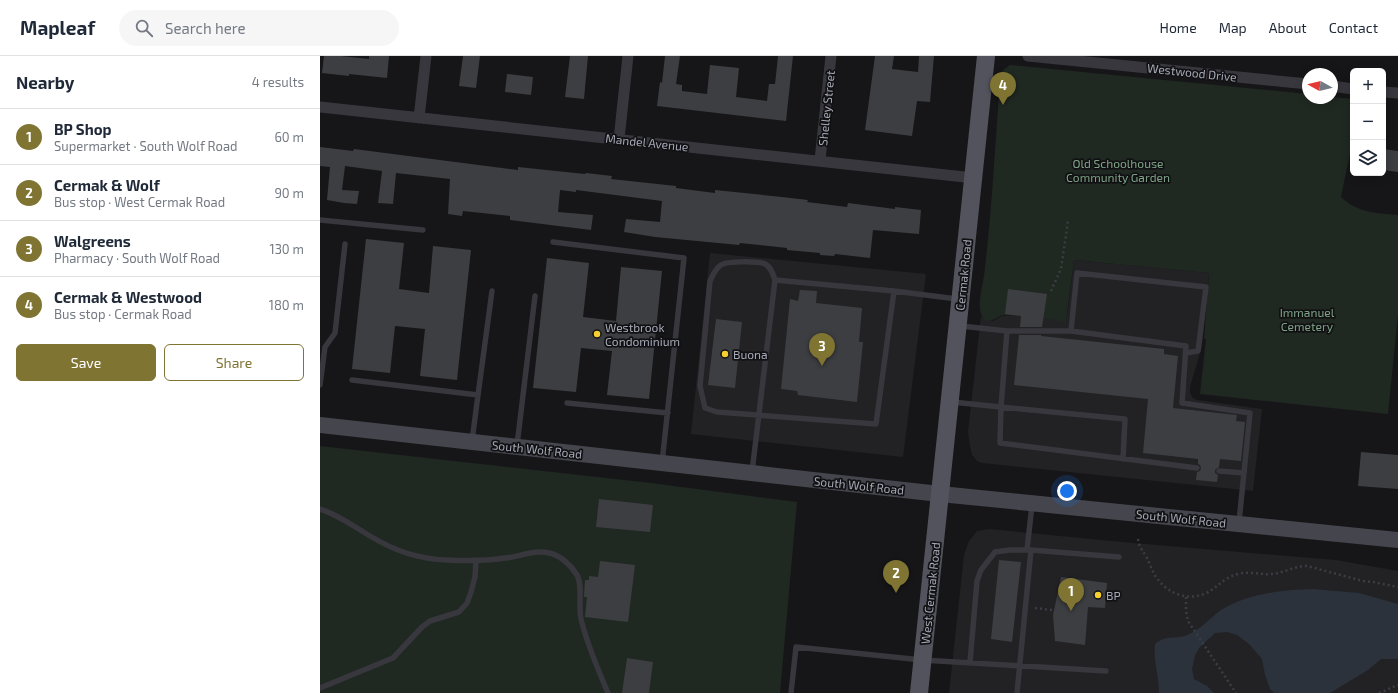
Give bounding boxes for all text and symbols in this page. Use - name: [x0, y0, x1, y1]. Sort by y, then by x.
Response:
- search box: [119, 10, 399, 46]
- text: Mapleaf: [20, 16, 95, 39]
- icon: search: [133, 17, 155, 39]
- text: Search here: [165, 19, 246, 37]
- text: Home: [1160, 19, 1197, 36]
- text: Map: [1219, 19, 1247, 36]
- text: About: [1269, 19, 1307, 36]
- text: Contact: [1329, 19, 1378, 36]
- street label: Westwood Drive: [1147, 60, 1237, 84]
- north arrow: [1302, 68, 1338, 104]
- map controls: [1350, 68, 1386, 176]
- button: +: [1350, 68, 1386, 104]
- street label: Shelley Street: [815, 69, 837, 146]
- text: Nearby: [16, 72, 74, 92]
- pin: 4: [990, 72, 1016, 105]
- text: 4 results: [252, 74, 304, 90]
- button: −: [1350, 104, 1386, 140]
- text: BP Shop: [54, 120, 112, 138]
- text: 1: [26, 129, 32, 145]
- text: 60 m: [274, 129, 304, 145]
- street label: Mandel Avenue: [605, 131, 689, 153]
- text: Supermarket · South Wolf Road: [54, 138, 238, 154]
- button: layers: [1350, 140, 1386, 176]
- park label: Old Schoolhouse Community Garden: [1066, 156, 1170, 184]
- text: Cermak & Wolf: [54, 176, 160, 194]
- text: 2: [25, 185, 33, 201]
- text: 90 m: [274, 185, 304, 201]
- text: Bus stop · West Cermak Road: [54, 194, 225, 210]
- text: Walgreens: [54, 232, 131, 250]
- street label: Cermak Road: [952, 239, 974, 311]
- text: 3: [25, 241, 33, 257]
- text: 130 m: [269, 241, 304, 257]
- text: Pharmacy · South Wolf Road: [54, 250, 220, 266]
- text: Cermak & Westwood: [54, 288, 202, 306]
- text: 4: [25, 297, 33, 313]
- text: 180 m: [269, 297, 304, 313]
- park label: Immanuel Cemetery: [1280, 305, 1335, 333]
- text: Bus stop · Cermak Road: [54, 306, 192, 322]
- place label: Westbrook Condominium: [605, 320, 680, 348]
- marker: Westbrook Condominium: [592, 329, 602, 339]
- pin: 3: [809, 333, 835, 366]
- button: Save: [16, 344, 156, 381]
- button: Share: [164, 344, 304, 381]
- place label: Buona: [733, 347, 768, 361]
- marker: Buona: [720, 349, 730, 359]
- street label: South Wolf Road: [491, 437, 583, 461]
- street label: South Wolf Road: [813, 473, 905, 497]
- your location: [1057, 481, 1077, 501]
- street label: South Wolf Road: [1135, 506, 1227, 530]
- street label: West Cermak Road: [918, 541, 942, 645]
- pin: 2: [883, 560, 909, 593]
- pin: 1: [1058, 578, 1084, 611]
- place label: BP: [1106, 588, 1121, 602]
- marker: BP: [1093, 590, 1103, 600]

